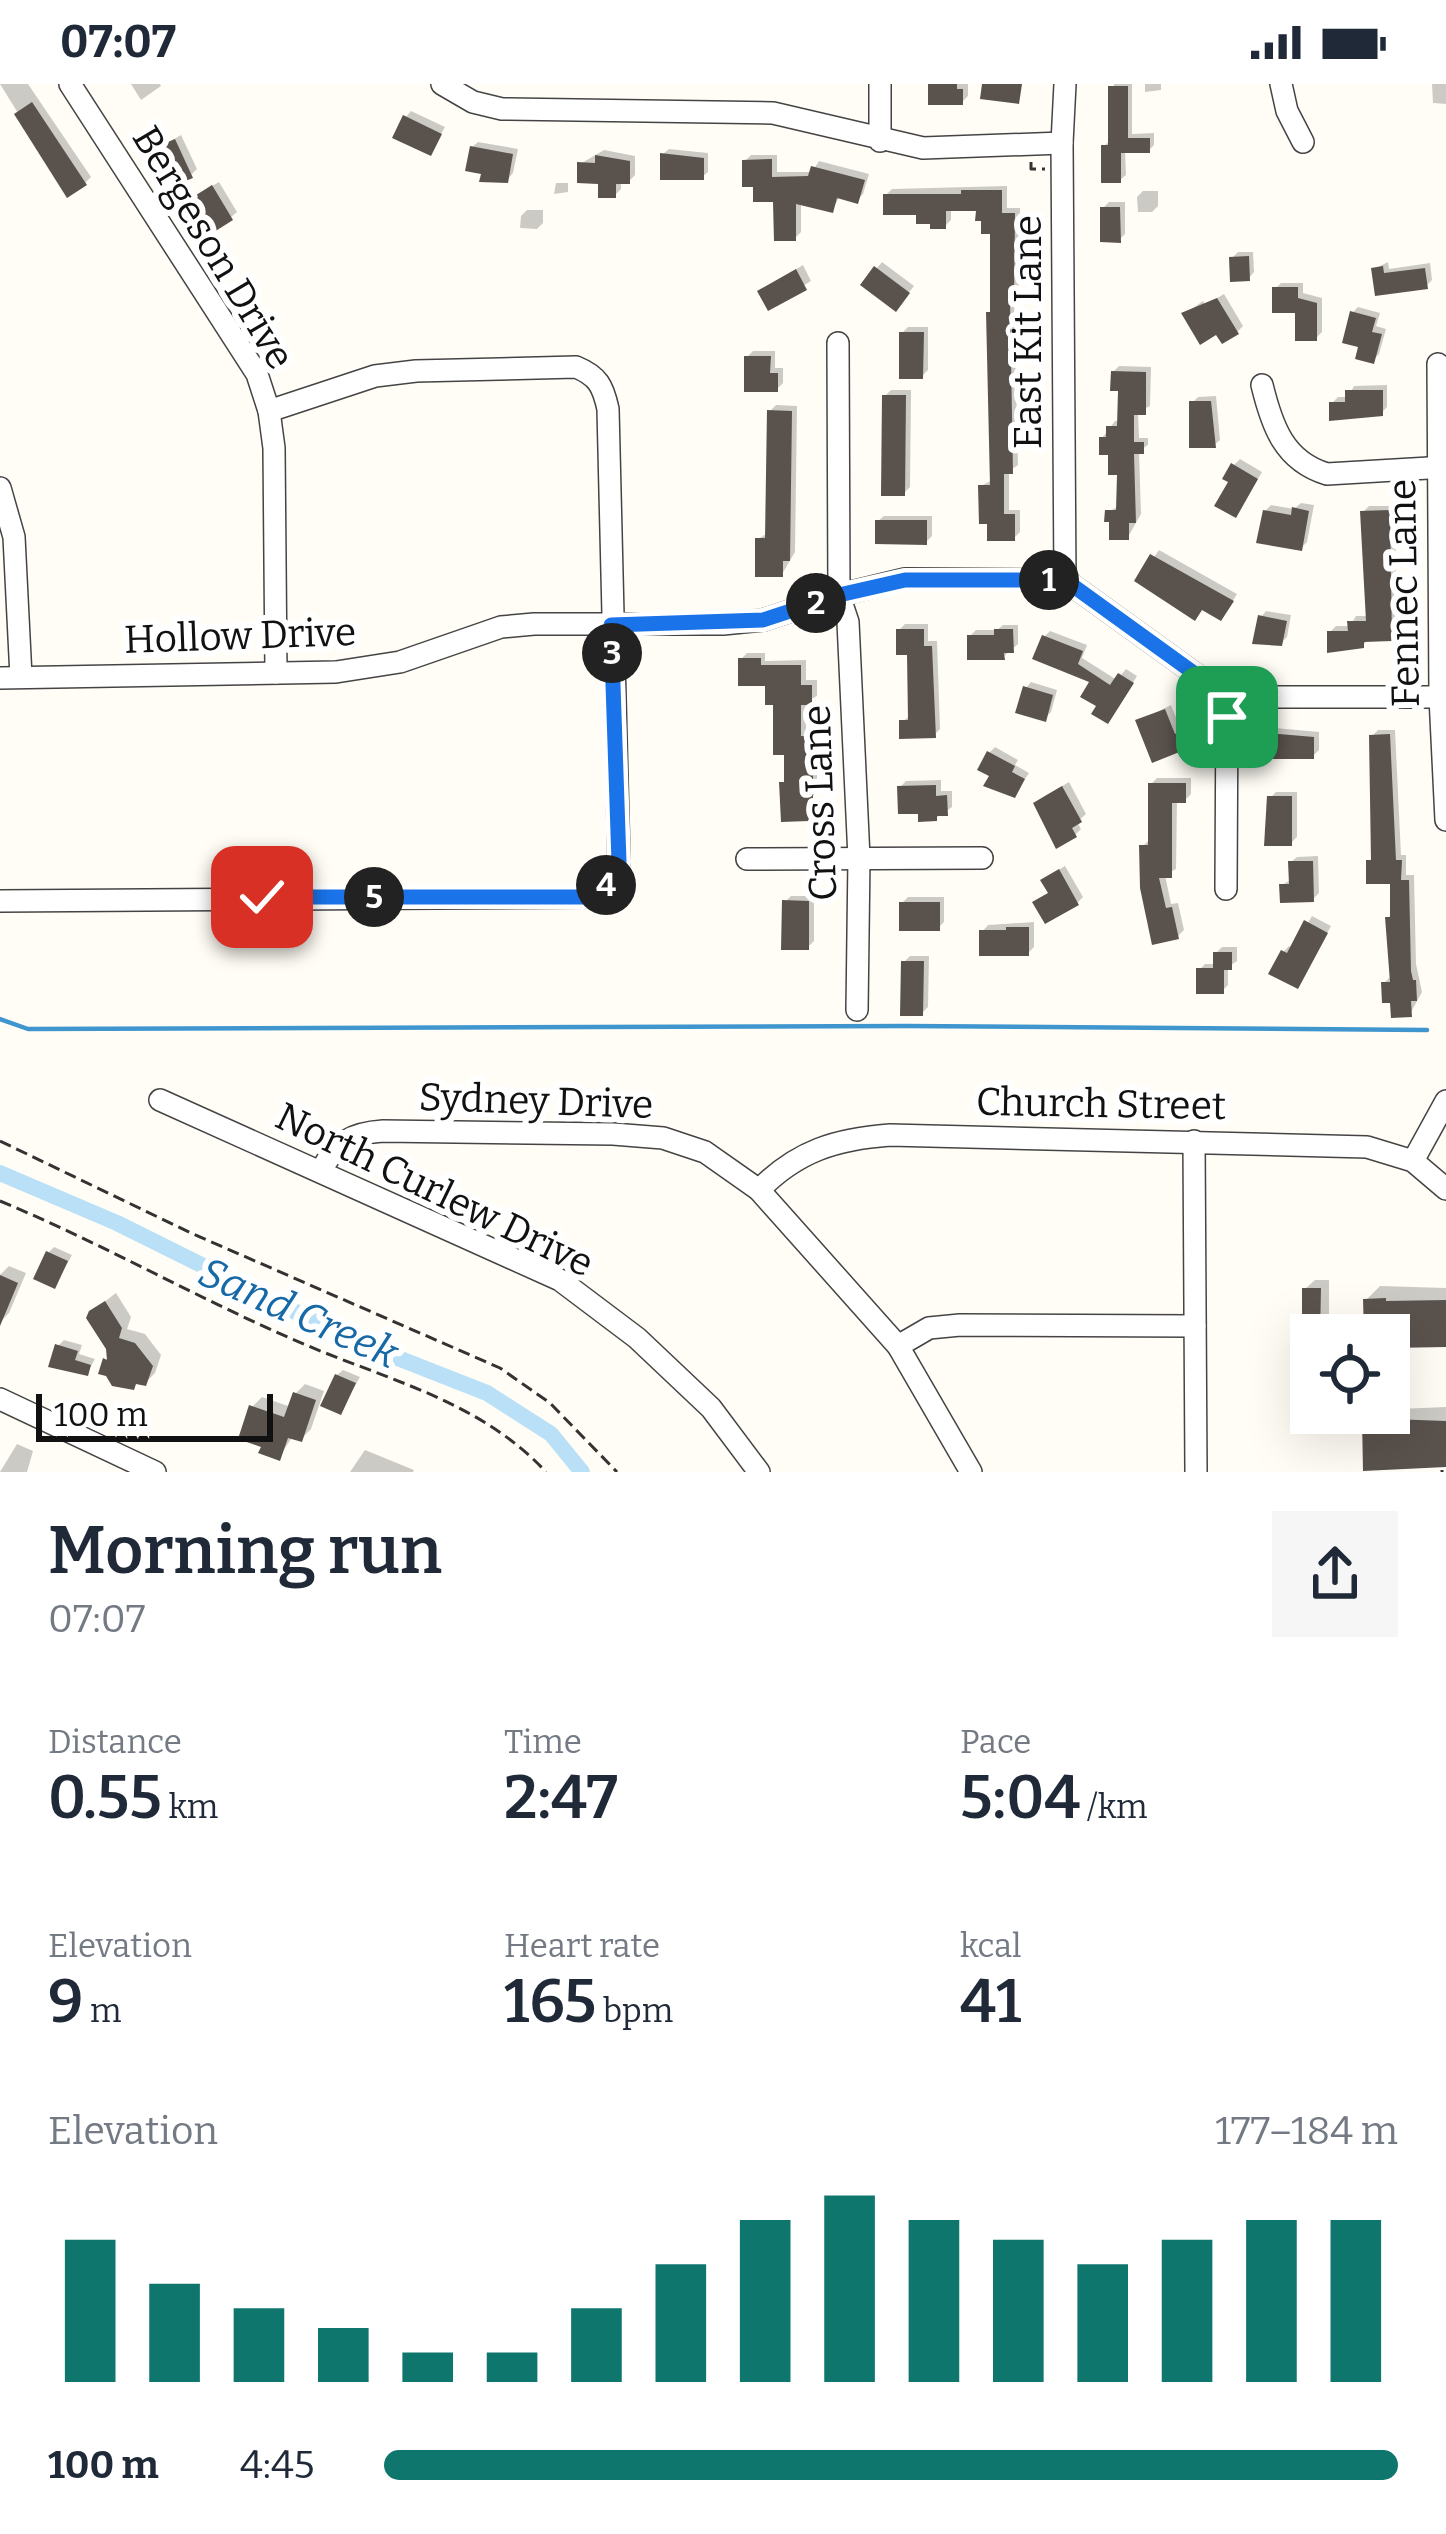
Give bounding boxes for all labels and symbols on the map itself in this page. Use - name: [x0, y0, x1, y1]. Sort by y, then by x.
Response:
- street label: Bergeson Drive: [123, 118, 304, 377]
- street label: East Kit Lane: [1005, 215, 1051, 449]
- street label: Fennec Lane: [1379, 478, 1429, 708]
- pin: 1: [1019, 550, 1079, 610]
- pin: 2: [786, 573, 846, 633]
- street label: Hollow Drive: [123, 609, 357, 663]
- pin: 3: [582, 623, 642, 683]
- pin: [1176, 666, 1278, 768]
- street label: Cross Lane: [794, 704, 846, 902]
- pin: [211, 846, 313, 948]
- pin: 4: [576, 855, 636, 915]
- pin: 5: [344, 867, 404, 927]
- street label: Sydney Drive: [418, 1074, 654, 1128]
- street label: Church Street: [975, 1079, 1226, 1129]
- street label: North Curlew Drive: [268, 1093, 601, 1287]
- water label: Sand Creek: [191, 1247, 406, 1379]
- scale bar: [36, 1388, 273, 1441]

